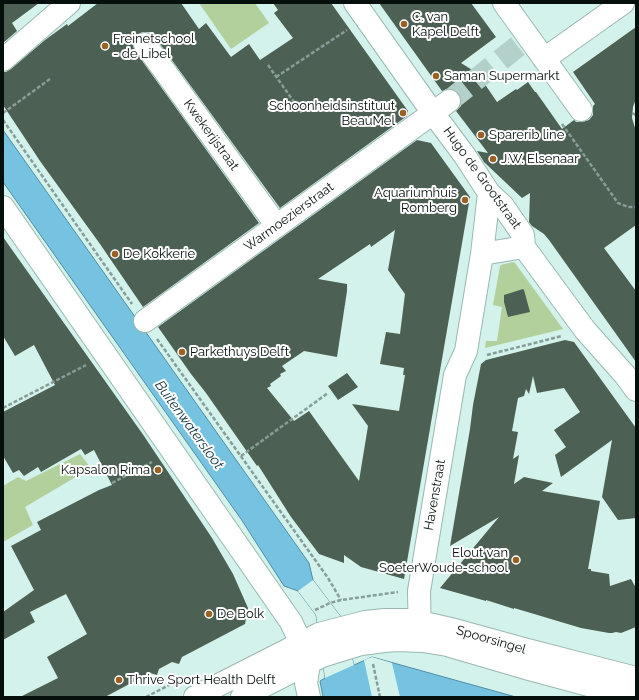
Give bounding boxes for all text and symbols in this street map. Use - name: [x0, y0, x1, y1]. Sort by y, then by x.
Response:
- place label: C. van Kapel Delft: [412, 9, 479, 40]
- marker: C. van Kapel Delft: [399, 19, 409, 29]
- place label: Freinetschool - de Libel: [113, 31, 194, 62]
- marker: Freinetschool - de Libel: [100, 41, 110, 51]
- place label: Saman Supermarkt: [444, 68, 560, 84]
- marker: Saman Supermarkt: [431, 71, 441, 81]
- street label: Kwekerijstraat: [180, 96, 242, 174]
- place label: Schoonheidsinstituut BeauMel: [269, 98, 395, 129]
- marker: Schoonheidsinstituut BeauMel: [398, 108, 408, 118]
- street label: Hugo de Grootstraat: [440, 124, 524, 232]
- place label: Sparerib line: [489, 127, 564, 143]
- marker: Sparerib line: [476, 130, 486, 140]
- place label: J.W. Elsenaar: [501, 151, 579, 167]
- marker: J.W. Elsenaar: [488, 154, 498, 164]
- street label: Warmoezierstraat: [241, 179, 337, 255]
- place label: Aquariumhuis Romberg: [374, 185, 457, 216]
- marker: Aquariumhuis Romberg: [460, 195, 470, 205]
- place label: De Kokkerie: [123, 246, 195, 262]
- marker: De Kokkerie: [110, 249, 120, 259]
- place label: Parkethuys Delft: [190, 344, 289, 360]
- marker: Parkethuys Delft: [177, 347, 187, 357]
- water label: Buitenwatersloot: [151, 377, 227, 473]
- street label: Havenstraat: [421, 458, 449, 532]
- place label: Kapsalon Rima: [61, 462, 150, 478]
- marker: Kapsalon Rima: [153, 465, 163, 475]
- place label: Elout van SoeterWoude-school: [379, 545, 508, 576]
- marker: Elout van SoeterWoude-school: [511, 555, 521, 565]
- place label: De Bolk: [217, 606, 264, 622]
- marker: De Bolk: [204, 609, 214, 619]
- street label: Spoorsingel: [454, 623, 528, 657]
- place label: Thrive Sport Health Delft: [127, 672, 276, 688]
- marker: Thrive Sport Health Delft: [114, 675, 124, 685]

